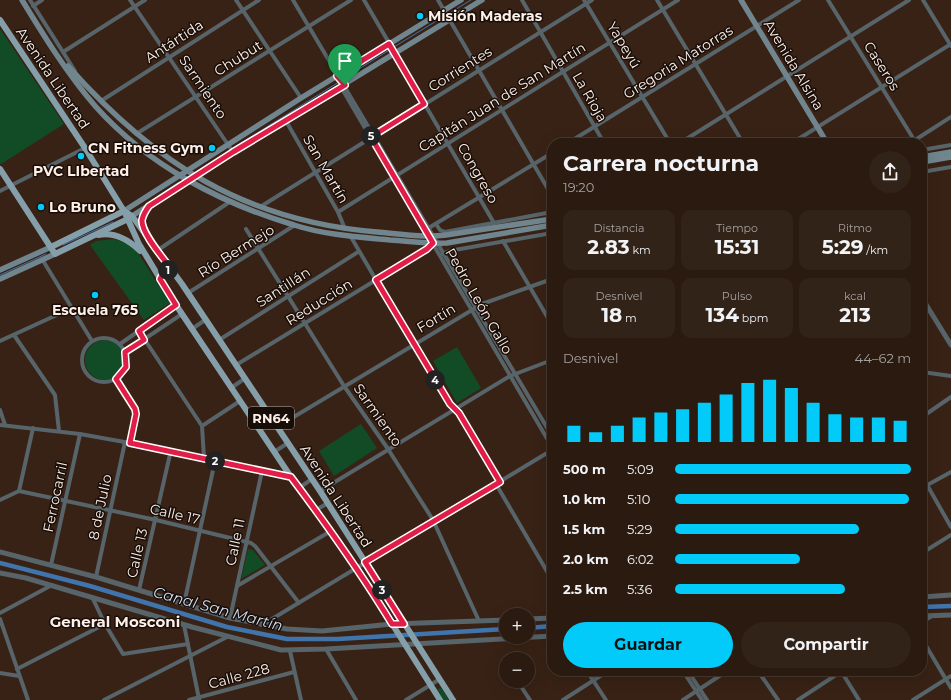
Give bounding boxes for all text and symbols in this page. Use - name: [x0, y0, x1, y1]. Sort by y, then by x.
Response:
- place label: Misión Maderas: [428, 7, 543, 25]
- marker: Misión Maderas: [415, 11, 425, 21]
- street label: Antártida: [141, 15, 207, 67]
- street label: Avenida Alsina: [760, 17, 828, 113]
- street label: Yapeyú: [603, 18, 645, 72]
- street label: Gregoria Matorras: [620, 21, 736, 103]
- street label: Avenida Libertad: [12, 24, 94, 132]
- street label: Chubut: [211, 36, 266, 80]
- street label: Capitán Juan de San Martín: [415, 38, 589, 156]
- street label: Caseros: [860, 38, 904, 94]
- street label: Corrientes: [425, 42, 495, 96]
- pin: [328, 44, 362, 85]
- icon: arrive: [334, 50, 356, 72]
- street label: Sarmiento: [175, 52, 231, 123]
- street label: La Rioja: [568, 69, 612, 125]
- pin: 5: [361, 126, 381, 146]
- text: 5: [368, 129, 374, 143]
- street label: San Martín: [299, 131, 353, 207]
- place label: CN Fitness Gym: [88, 139, 204, 157]
- street label: Congreso: [453, 140, 503, 207]
- marker: CN Fitness Gym: [207, 143, 217, 153]
- text: Carrera nocturna: [563, 150, 759, 177]
- marker: PVC LIbertad: [76, 151, 86, 161]
- button: share: [869, 151, 911, 193]
- place label: PVC LIbertad: [33, 162, 129, 180]
- text: 19:20: [563, 179, 594, 195]
- place label: Lo Bruno: [49, 198, 116, 216]
- marker: Lo Bruno: [36, 202, 46, 212]
- street label: Río Bermejo: [194, 220, 278, 282]
- text: Distancia: [593, 221, 645, 235]
- text: Tiempo: [716, 221, 758, 235]
- text: Ritmo: [838, 221, 872, 235]
- text: 2.83: [587, 235, 630, 259]
- text: 15:31: [715, 235, 759, 259]
- text: 5:29: [822, 235, 863, 259]
- text: km: [630, 243, 651, 257]
- text: /km: [863, 243, 888, 257]
- street label: Pedro León Gallo: [441, 245, 517, 357]
- pin: 1: [158, 260, 178, 280]
- text: 1: [166, 263, 170, 277]
- street label: Santillán: [252, 263, 314, 311]
- street label: Reducción: [282, 274, 356, 330]
- text: Desnivel: [596, 289, 642, 303]
- text: Pulso: [722, 289, 752, 303]
- text: kcal: [844, 289, 866, 303]
- marker: Escuela 765: [90, 290, 100, 300]
- street label: Fortín: [413, 299, 459, 337]
- place label: Escuela 765: [52, 301, 138, 319]
- text: 18: [601, 303, 622, 327]
- text: 134: [706, 303, 739, 327]
- text: 213: [839, 303, 871, 327]
- text: m: [622, 311, 637, 325]
- text: bpm: [739, 311, 768, 325]
- text: Desnivel: [563, 350, 618, 366]
- text: 44–62 m: [855, 350, 911, 366]
- pin: 4: [425, 370, 445, 390]
- text: 4: [431, 373, 439, 387]
- street label: Sarmiento: [350, 380, 406, 450]
- road number: RN64: [248, 407, 294, 429]
- street label: Avenida Libertad: [296, 441, 376, 551]
- pin: 2: [205, 451, 225, 471]
- text: 2: [212, 454, 218, 468]
- street label: Ferrocarril: [39, 460, 71, 534]
- text: 500 m: [563, 461, 606, 477]
- text: 5:09: [627, 461, 654, 477]
- street label: 8 de Julio: [84, 472, 116, 542]
- text: 1.0 km: [563, 491, 606, 507]
- text: 5:10: [627, 491, 650, 507]
- street label: Calle 17: [148, 499, 202, 529]
- street label: Calle 11: [221, 517, 249, 567]
- text: 1.5 km: [563, 521, 605, 537]
- text: 5:29: [627, 521, 652, 537]
- street label: Calle 13: [123, 526, 151, 580]
- text: 2.0 km: [563, 551, 609, 567]
- text: 6:02: [627, 551, 654, 567]
- pin: 3: [372, 580, 392, 600]
- text: 2.5 km: [563, 581, 608, 597]
- text: 5:36: [627, 581, 652, 597]
- water label: Canal San Martín: [151, 582, 285, 635]
- text: 3: [379, 583, 385, 597]
- map controls: [499, 608, 535, 688]
- button: +: [499, 608, 535, 644]
- district label: General Mosconi: [50, 612, 180, 631]
- button: Guardar: [563, 622, 733, 668]
- button: Compartir: [741, 622, 911, 668]
- button: −: [499, 652, 535, 688]
- street label: Calle 228: [206, 659, 272, 693]

